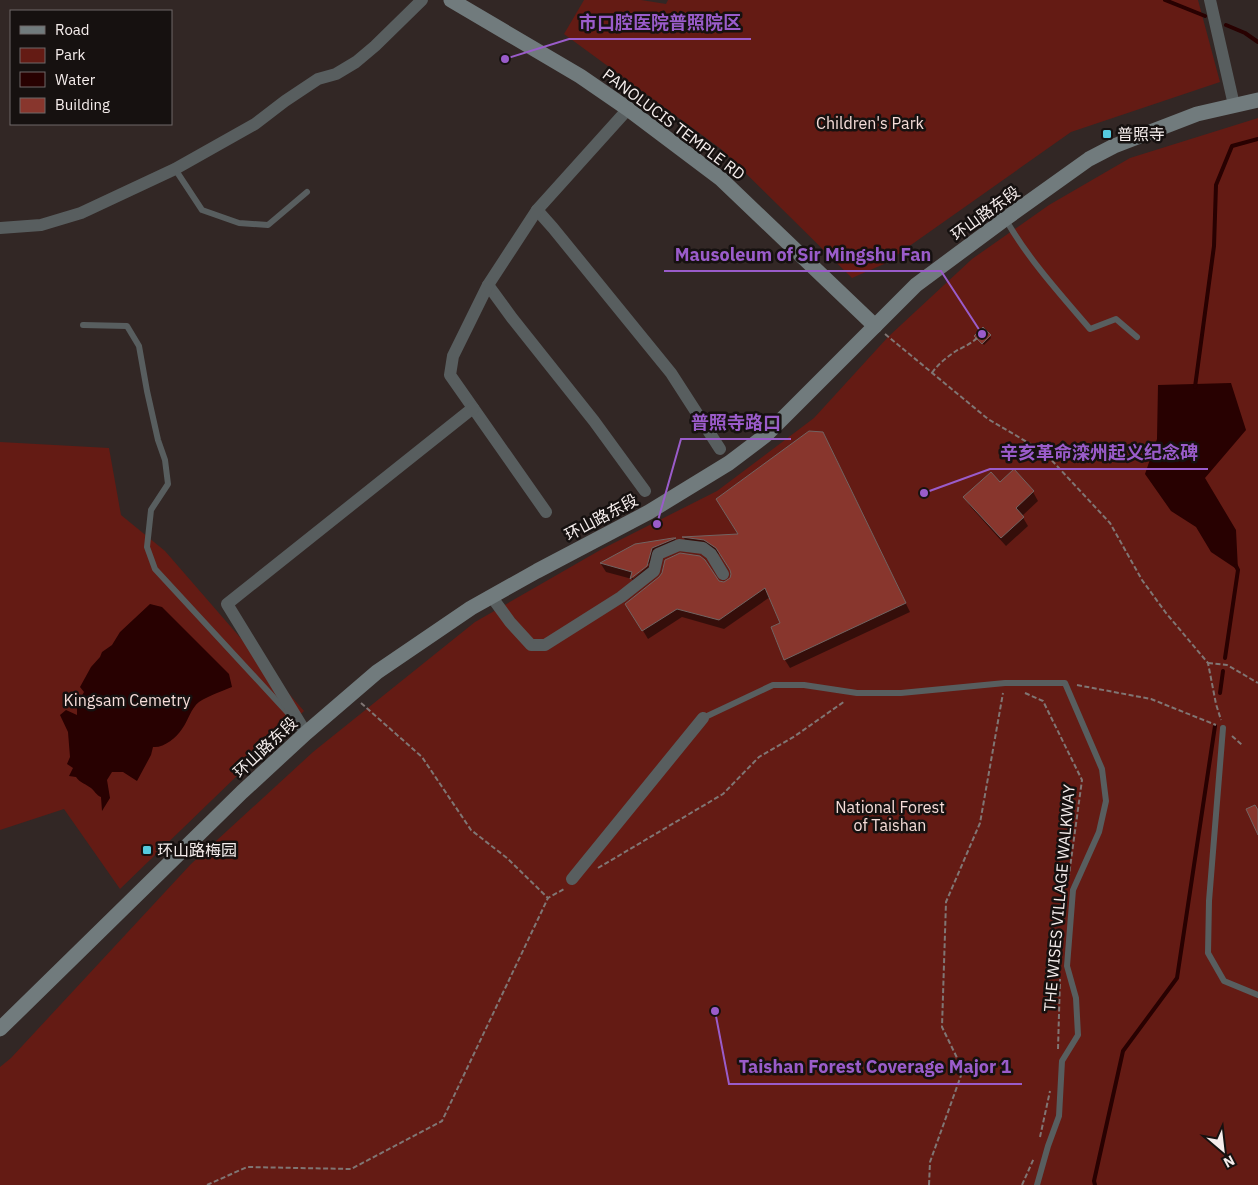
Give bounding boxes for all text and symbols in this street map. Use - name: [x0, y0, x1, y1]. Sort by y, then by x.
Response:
- callout: 市口腔医院普照院区: [569, 6, 751, 39]
- legend: [10, 10, 172, 125]
- text: 市口腔医院普照院区: [579, 11, 741, 34]
- text: Road: [55, 20, 90, 39]
- text: Park: [55, 45, 85, 64]
- street label: PANOLUCIS TEMPLE RD: [599, 64, 749, 184]
- text: Water: [55, 70, 96, 89]
- text: Building: [55, 95, 110, 114]
- park label: Children's Park: [816, 113, 925, 133]
- place label: 普照寺: [1117, 124, 1165, 144]
- marker: 普照寺: [1101, 128, 1113, 140]
- street label: 环山路东段: [947, 181, 1023, 245]
- callout: Mausoleum of Sir Mingshu Fan: [664, 238, 941, 271]
- text: Mausoleum of Sir Mingshu Fan: [675, 243, 931, 266]
- callout: 普照寺路口: [681, 406, 791, 439]
- text: 普照寺路口: [691, 411, 781, 434]
- callout: 辛亥革命滦州起义纪念碑: [990, 436, 1208, 469]
- text: 辛亥革命滦州起义纪念碑: [1000, 441, 1198, 464]
- street label: 环山路东段: [561, 489, 641, 545]
- park label: Kingsam Cemetry: [64, 690, 190, 710]
- street label: 环山路东段: [229, 712, 301, 782]
- street label: THE WISES VILLAGE WALKWAY: [1039, 783, 1079, 1013]
- park label: National Forest of Taishan: [835, 797, 945, 835]
- place label: 环山路梅园: [157, 840, 237, 860]
- marker: 环山路梅园: [141, 844, 153, 856]
- callout: Taishan Forest Coverage Major 1: [729, 1051, 1022, 1084]
- text: Taishan Forest Coverage Major 1: [739, 1055, 1011, 1078]
- north arrow: [1198, 1125, 1248, 1175]
- text: N: [1220, 1151, 1238, 1172]

